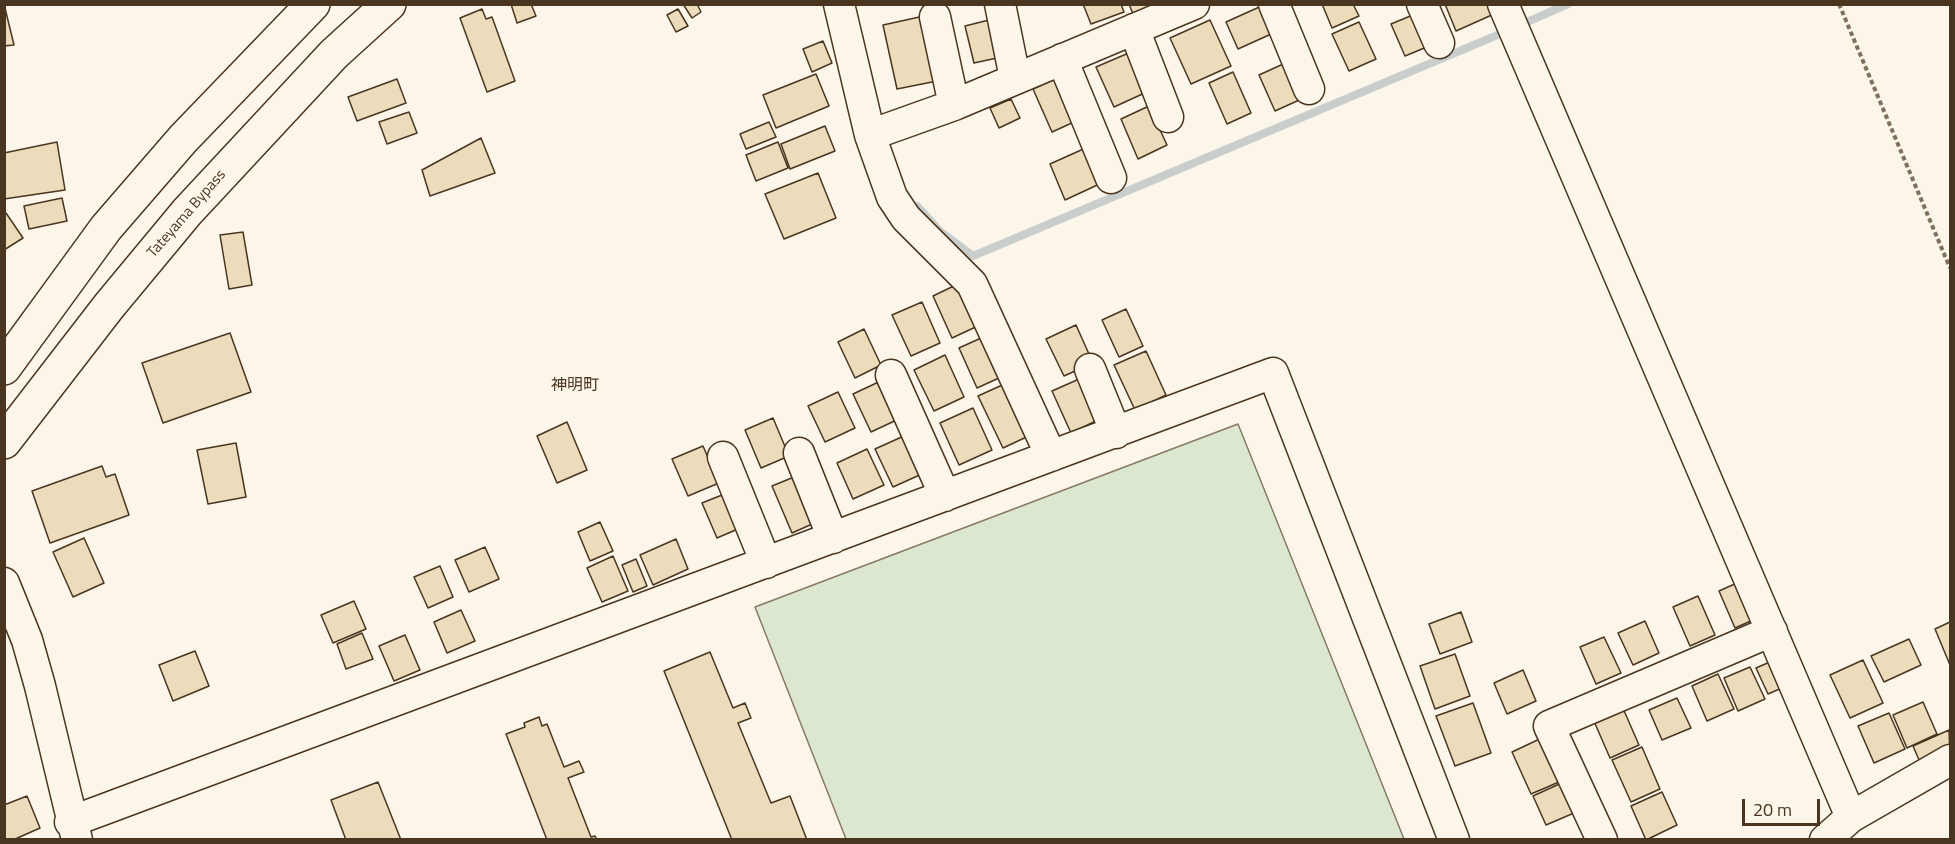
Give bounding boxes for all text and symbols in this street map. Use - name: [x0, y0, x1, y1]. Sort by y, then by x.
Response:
- street label: Tateyama Bypass: [144, 166, 230, 262]
- district label: 神明町: [551, 376, 599, 396]
- scale bar: [1745, 787, 1823, 825]
- text: 20 m: [1753, 796, 1792, 823]

